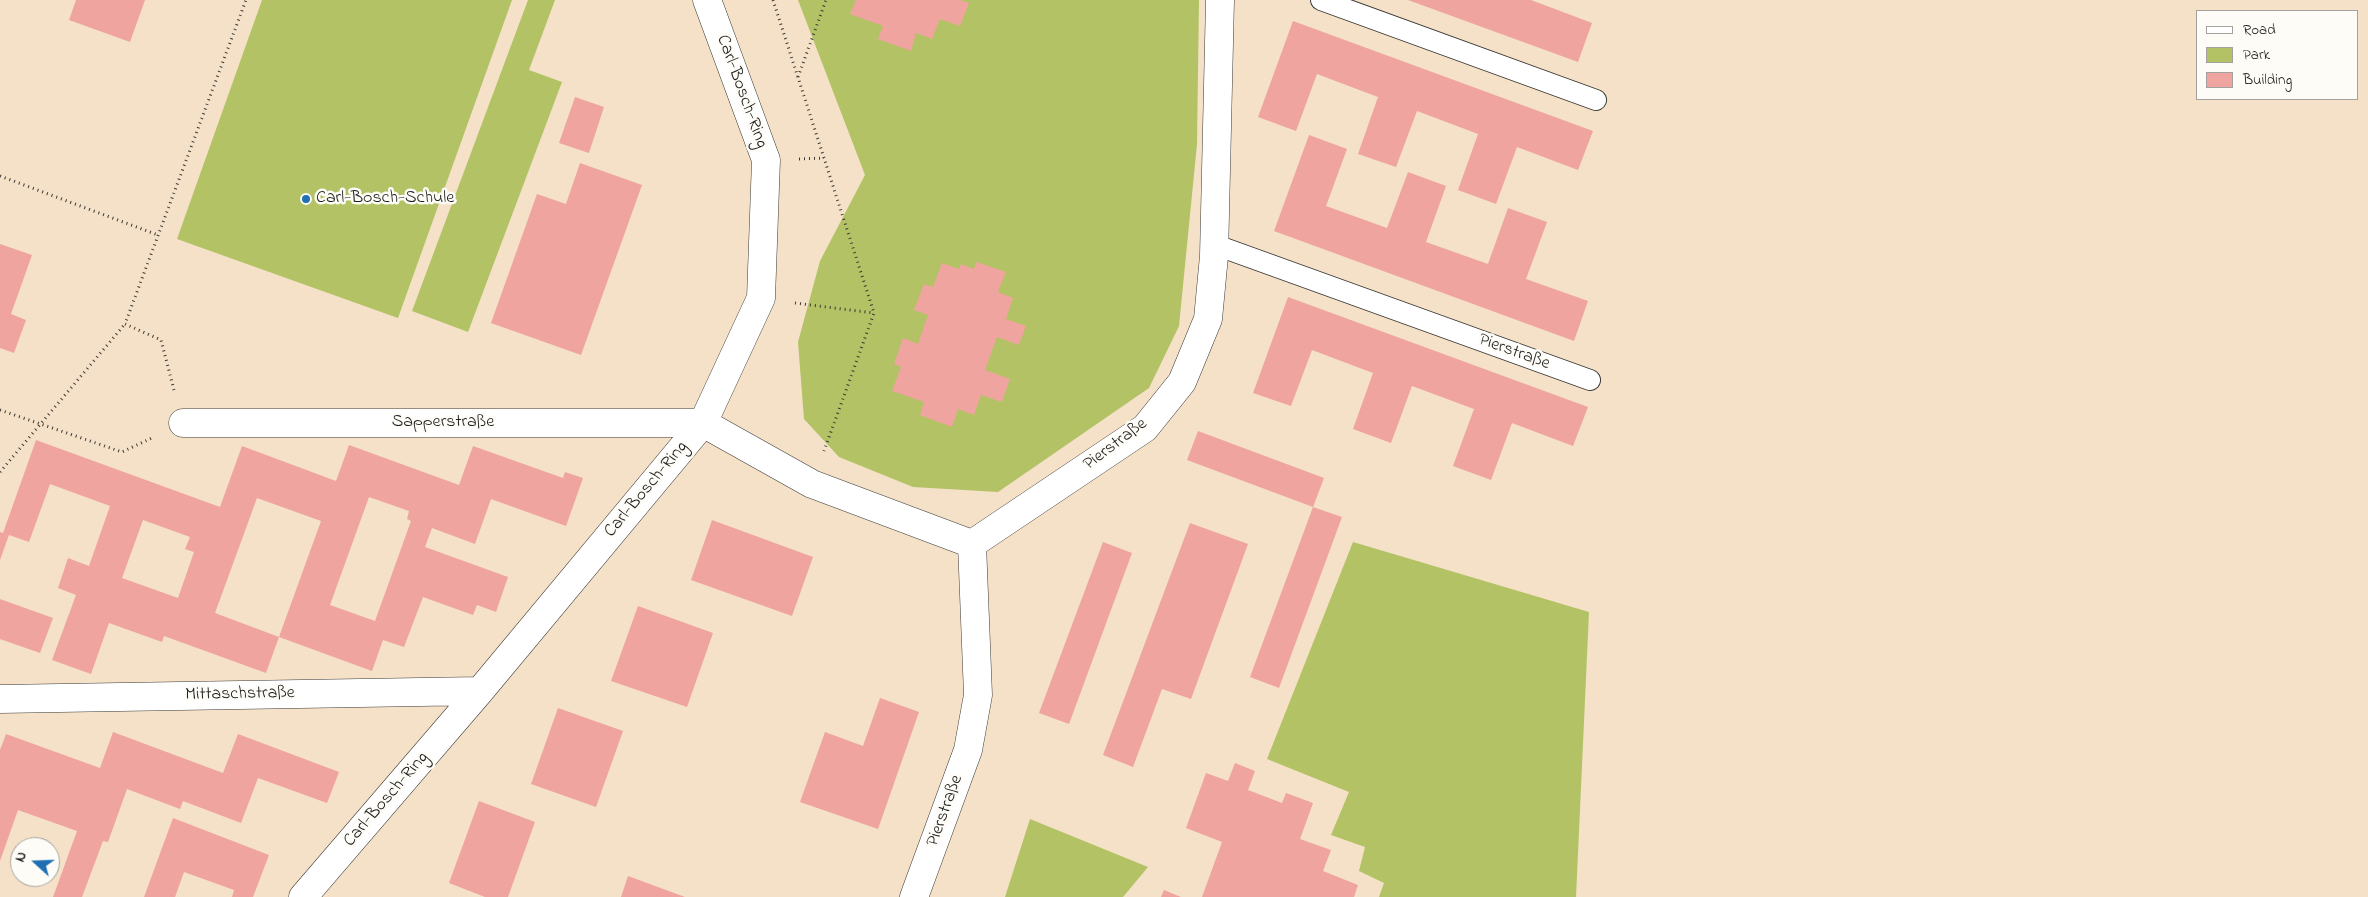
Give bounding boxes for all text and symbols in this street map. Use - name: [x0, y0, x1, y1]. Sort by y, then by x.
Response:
- legend: [2196, 10, 2358, 100]
- text: Road: [2243, 19, 2276, 41]
- street label: Carl-Bosch-Ring: [710, 32, 772, 152]
- text: Park: [2243, 44, 2270, 66]
- text: Building: [2243, 69, 2292, 91]
- place label: Carl-Bosch-Schule: [316, 188, 454, 210]
- marker: Carl-Bosch-Schule: [300, 193, 312, 205]
- street label: Pierstraße: [1475, 330, 1553, 376]
- street label: Sapperstraße: [392, 412, 494, 434]
- street label: Pierstraße: [1080, 414, 1152, 476]
- street label: Carl-Bosch-Ring: [600, 437, 694, 543]
- street label: Mittaschstraße: [185, 683, 295, 707]
- street label: Carl-Bosch-Ring: [340, 748, 434, 852]
- street label: Pierstraße: [923, 772, 969, 850]
- north arrow: [10, 837, 60, 887]
- text: N: [10, 849, 33, 865]

